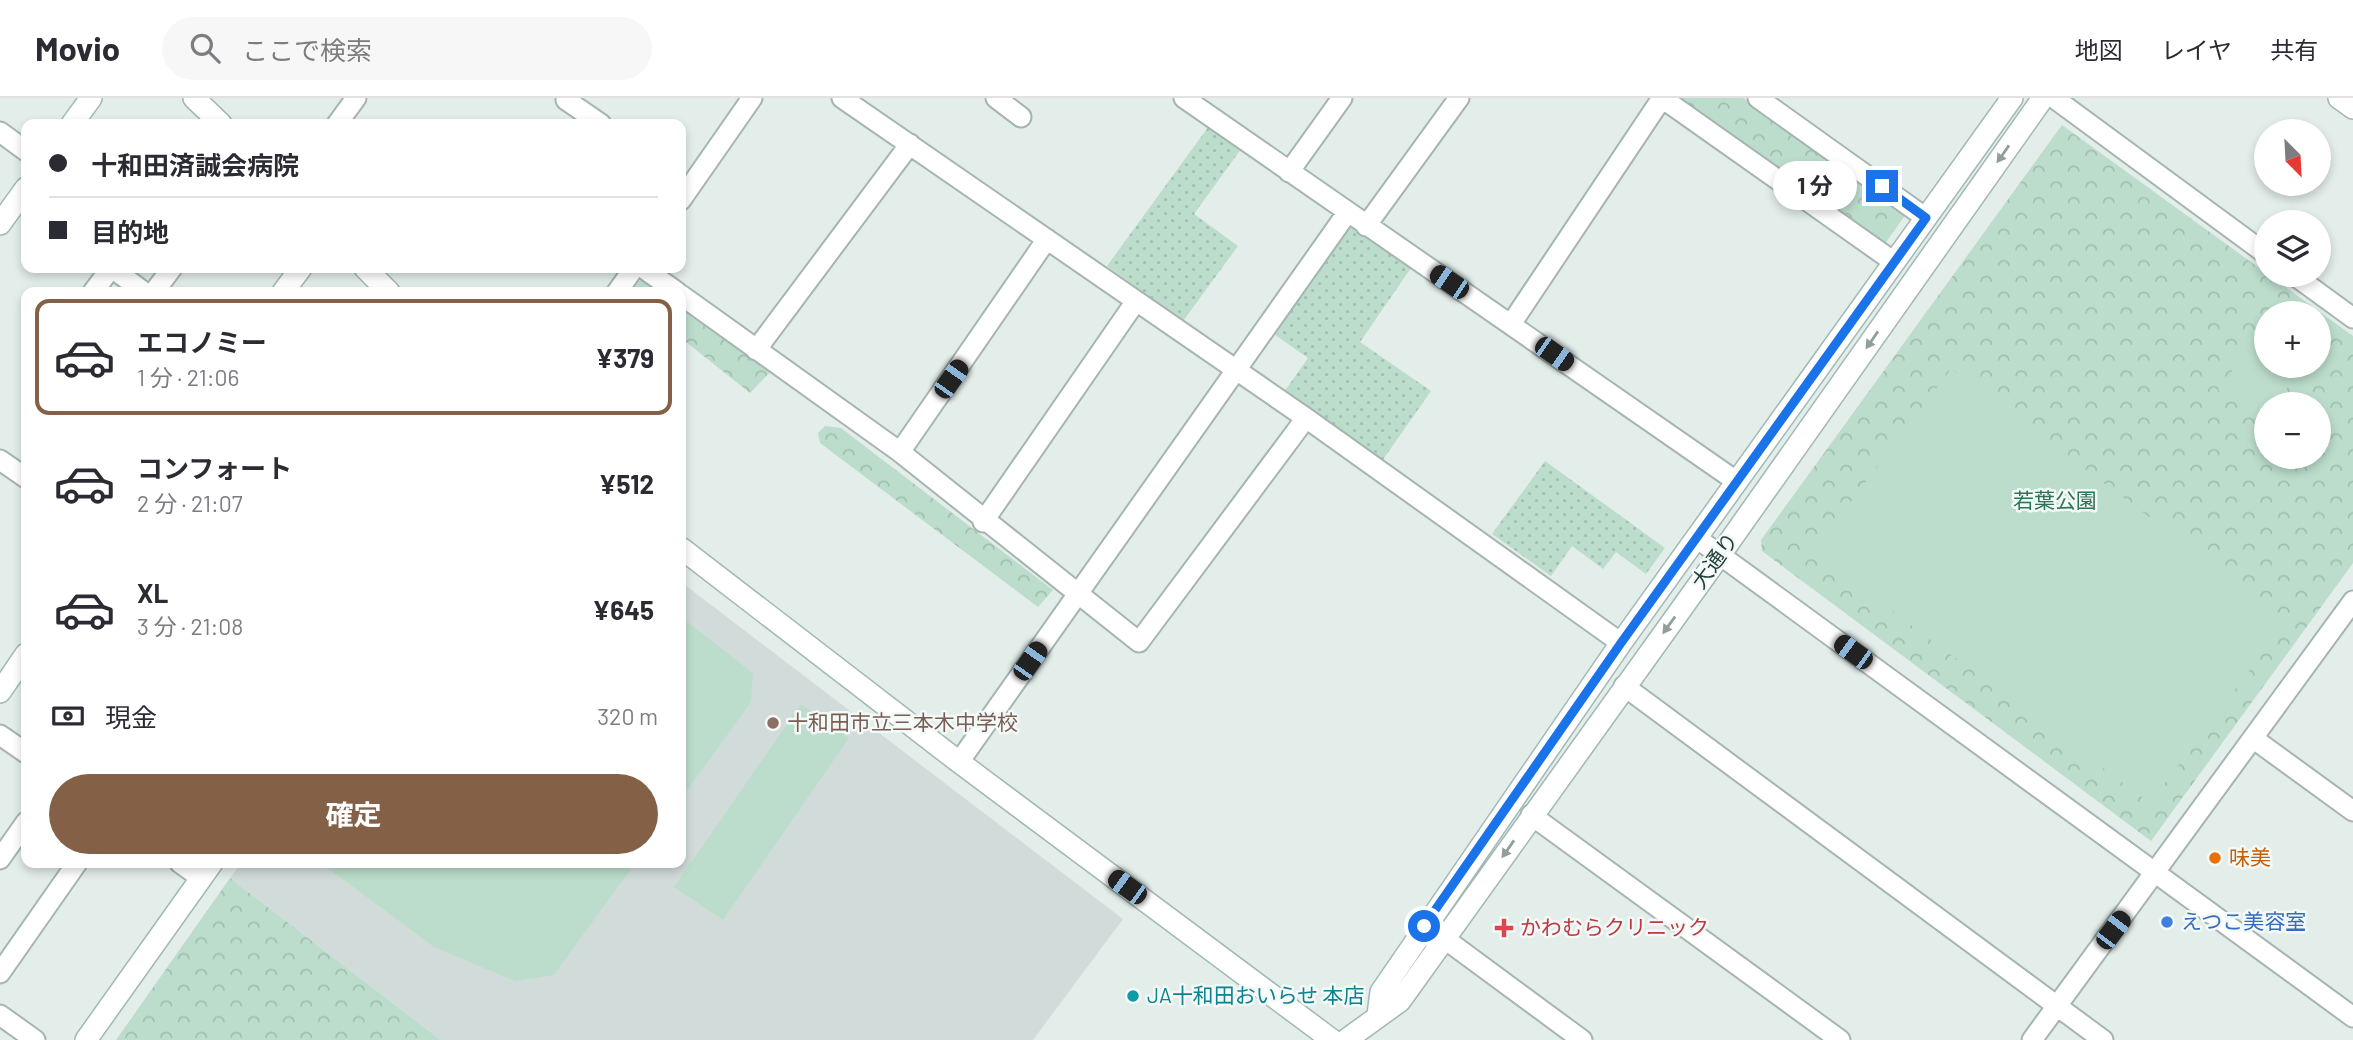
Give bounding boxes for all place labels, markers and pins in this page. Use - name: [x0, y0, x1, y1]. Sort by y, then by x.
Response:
- place label: 十和田市立三本木中学校: [787, 709, 1018, 734]
- marker: 十和田市立三本木中学校: [765, 715, 781, 731]
- place label: 味美: [2229, 844, 2271, 869]
- marker: 味美: [2207, 850, 2223, 866]
- place label: えつこ美容室: [2181, 908, 2306, 933]
- place label: かわむらクリニック: [1520, 914, 1709, 939]
- marker: えつこ美容室: [2159, 914, 2175, 930]
- marker: かわむらクリニック: [1494, 918, 1514, 938]
- place label: JA十和田おいらせ 本店: [1147, 982, 1364, 1007]
- marker: JA十和田おいらせ 本店: [1125, 988, 1141, 1004]

